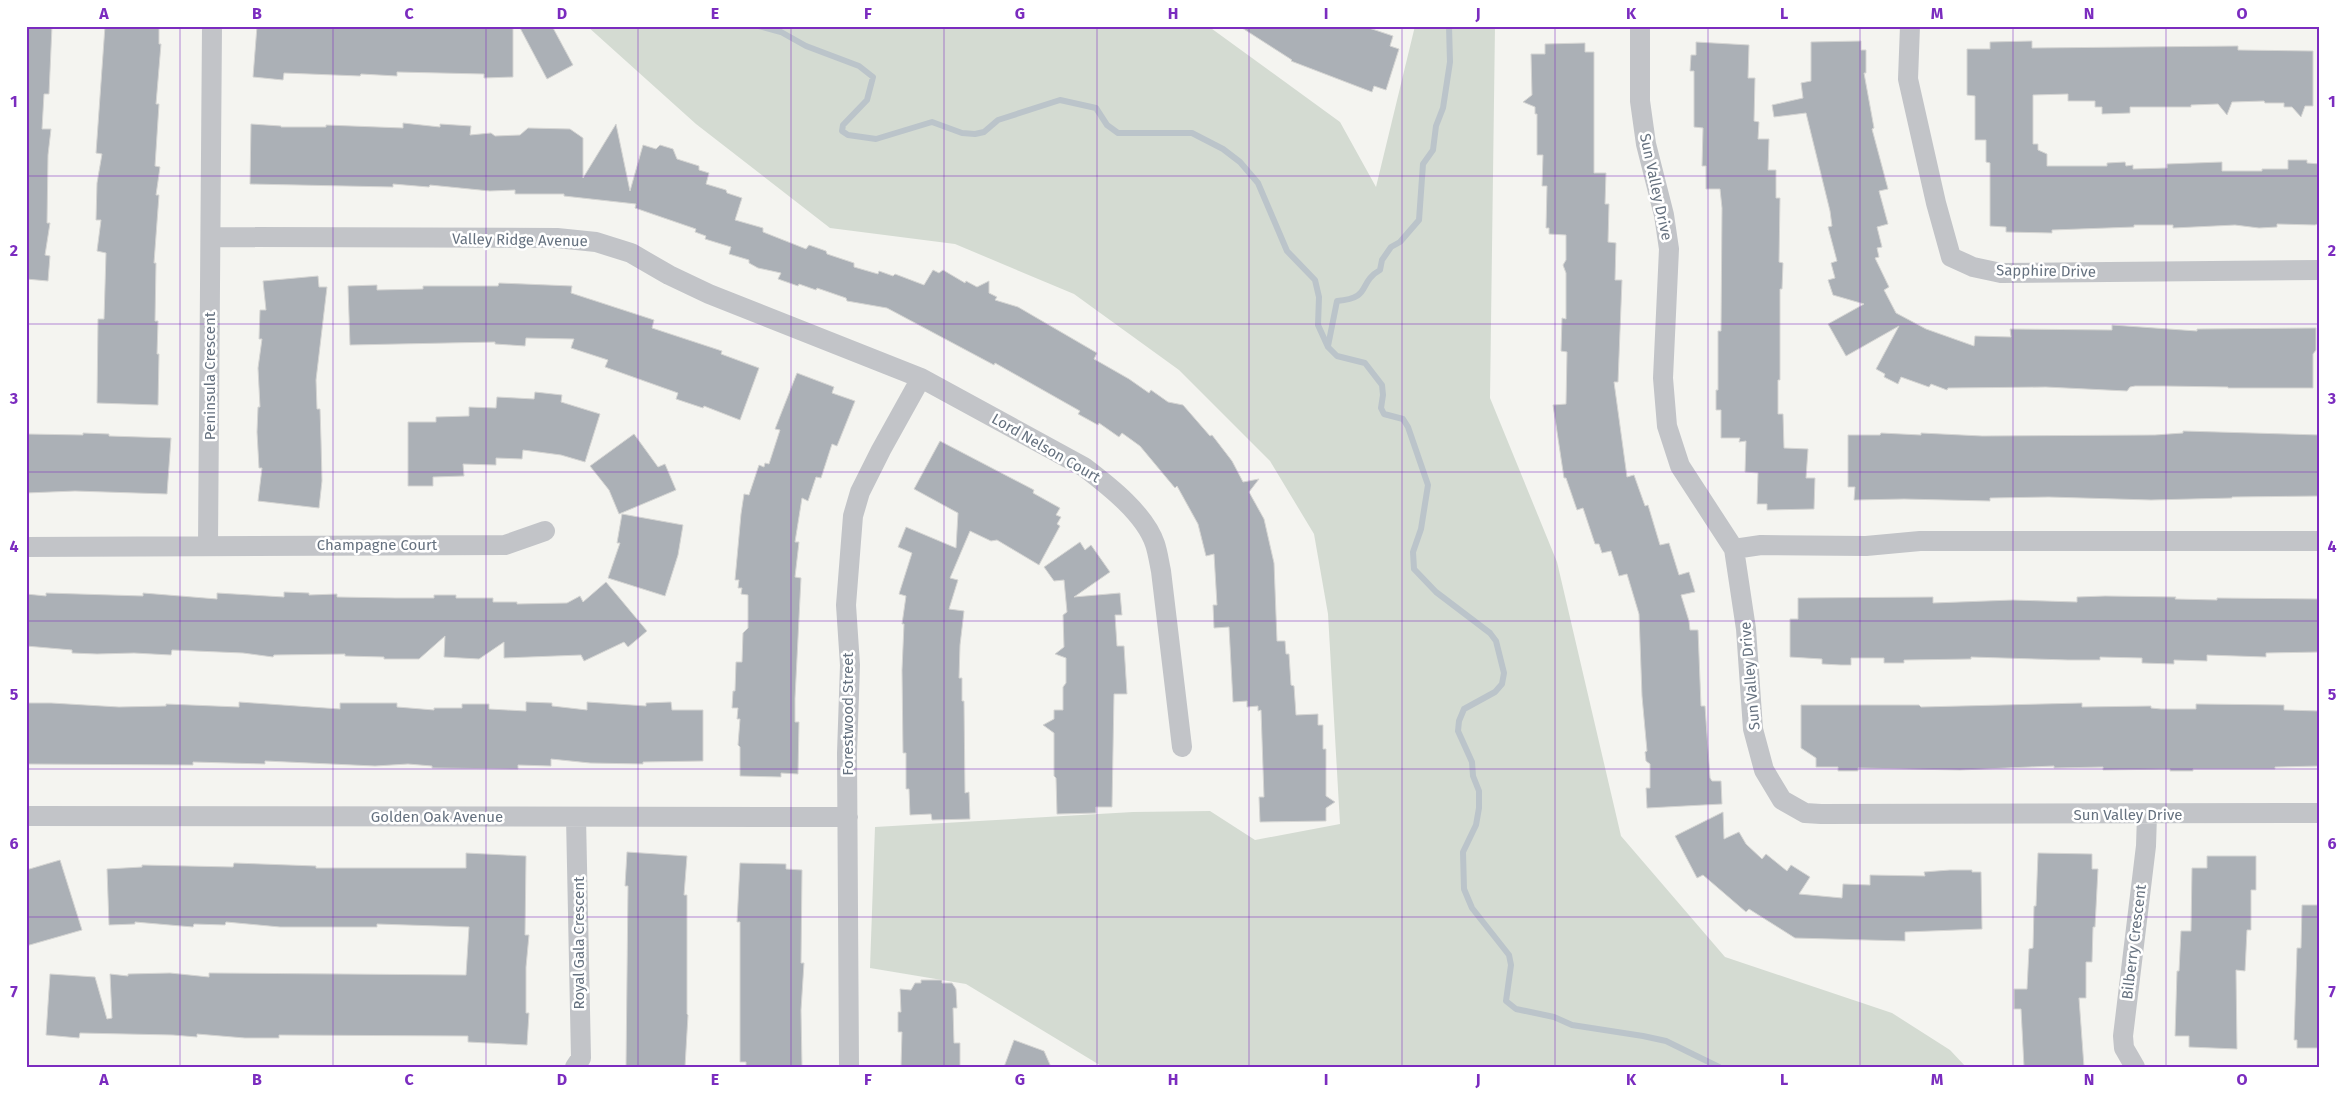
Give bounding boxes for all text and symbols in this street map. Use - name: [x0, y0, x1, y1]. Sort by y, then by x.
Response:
- text: A: [98, 4, 109, 23]
- text: B: [252, 4, 262, 23]
- text: C: [404, 4, 414, 23]
- text: D: [557, 4, 567, 23]
- text: E: [711, 4, 719, 23]
- text: F: [864, 4, 872, 23]
- text: G: [1015, 4, 1025, 23]
- text: H: [1168, 4, 1178, 23]
- text: I: [1324, 4, 1328, 23]
- text: J: [1474, 4, 1481, 23]
- text: K: [1626, 4, 1637, 23]
- text: L: [1780, 4, 1788, 23]
- text: M: [1931, 4, 1944, 23]
- text: N: [2084, 4, 2094, 23]
- text: O: [2236, 4, 2248, 23]
- text: 1: [10, 92, 18, 111]
- text: 1: [2328, 92, 2336, 111]
- street label: Sun Valley Drive: [1636, 132, 1676, 242]
- street label: Valley Ridge Avenue: [452, 230, 588, 250]
- text: 2: [10, 241, 18, 260]
- text: 2: [2328, 241, 2336, 260]
- street label: Sapphire Drive: [1996, 261, 2096, 281]
- street label: Peninsula Crescent: [201, 311, 219, 440]
- text: 3: [9, 389, 18, 408]
- text: 3: [2327, 389, 2336, 408]
- street label: Lord Nelson Court: [989, 410, 1104, 487]
- street label: Champagne Court: [317, 536, 438, 554]
- text: 4: [9, 537, 19, 556]
- text: 4: [2327, 537, 2337, 556]
- street label: Sun Valley Drive: [1736, 621, 1764, 731]
- street label: Forestwood Street: [839, 652, 857, 776]
- text: 5: [10, 685, 19, 704]
- text: 5: [2328, 685, 2337, 704]
- street label: Sun Valley Drive: [2074, 806, 2182, 824]
- street label: Golden Oak Avenue: [371, 808, 503, 826]
- text: 6: [9, 834, 19, 853]
- text: 6: [2327, 834, 2337, 853]
- street label: Royal Gala Crescent: [570, 876, 588, 1009]
- street label: Bilberry Crescent: [2118, 883, 2150, 1001]
- text: 7: [10, 982, 18, 1001]
- text: 7: [2328, 982, 2336, 1001]
- text: A: [98, 1070, 109, 1089]
- text: B: [252, 1070, 262, 1089]
- text: C: [404, 1070, 414, 1089]
- text: D: [557, 1070, 567, 1089]
- text: E: [711, 1070, 719, 1089]
- text: F: [864, 1070, 872, 1089]
- text: G: [1015, 1070, 1025, 1089]
- text: H: [1168, 1070, 1178, 1089]
- text: I: [1324, 1070, 1328, 1089]
- text: J: [1474, 1070, 1481, 1089]
- text: K: [1626, 1070, 1637, 1089]
- text: L: [1780, 1070, 1788, 1089]
- text: M: [1931, 1070, 1944, 1089]
- text: N: [2084, 1070, 2094, 1089]
- text: O: [2236, 1070, 2248, 1089]

